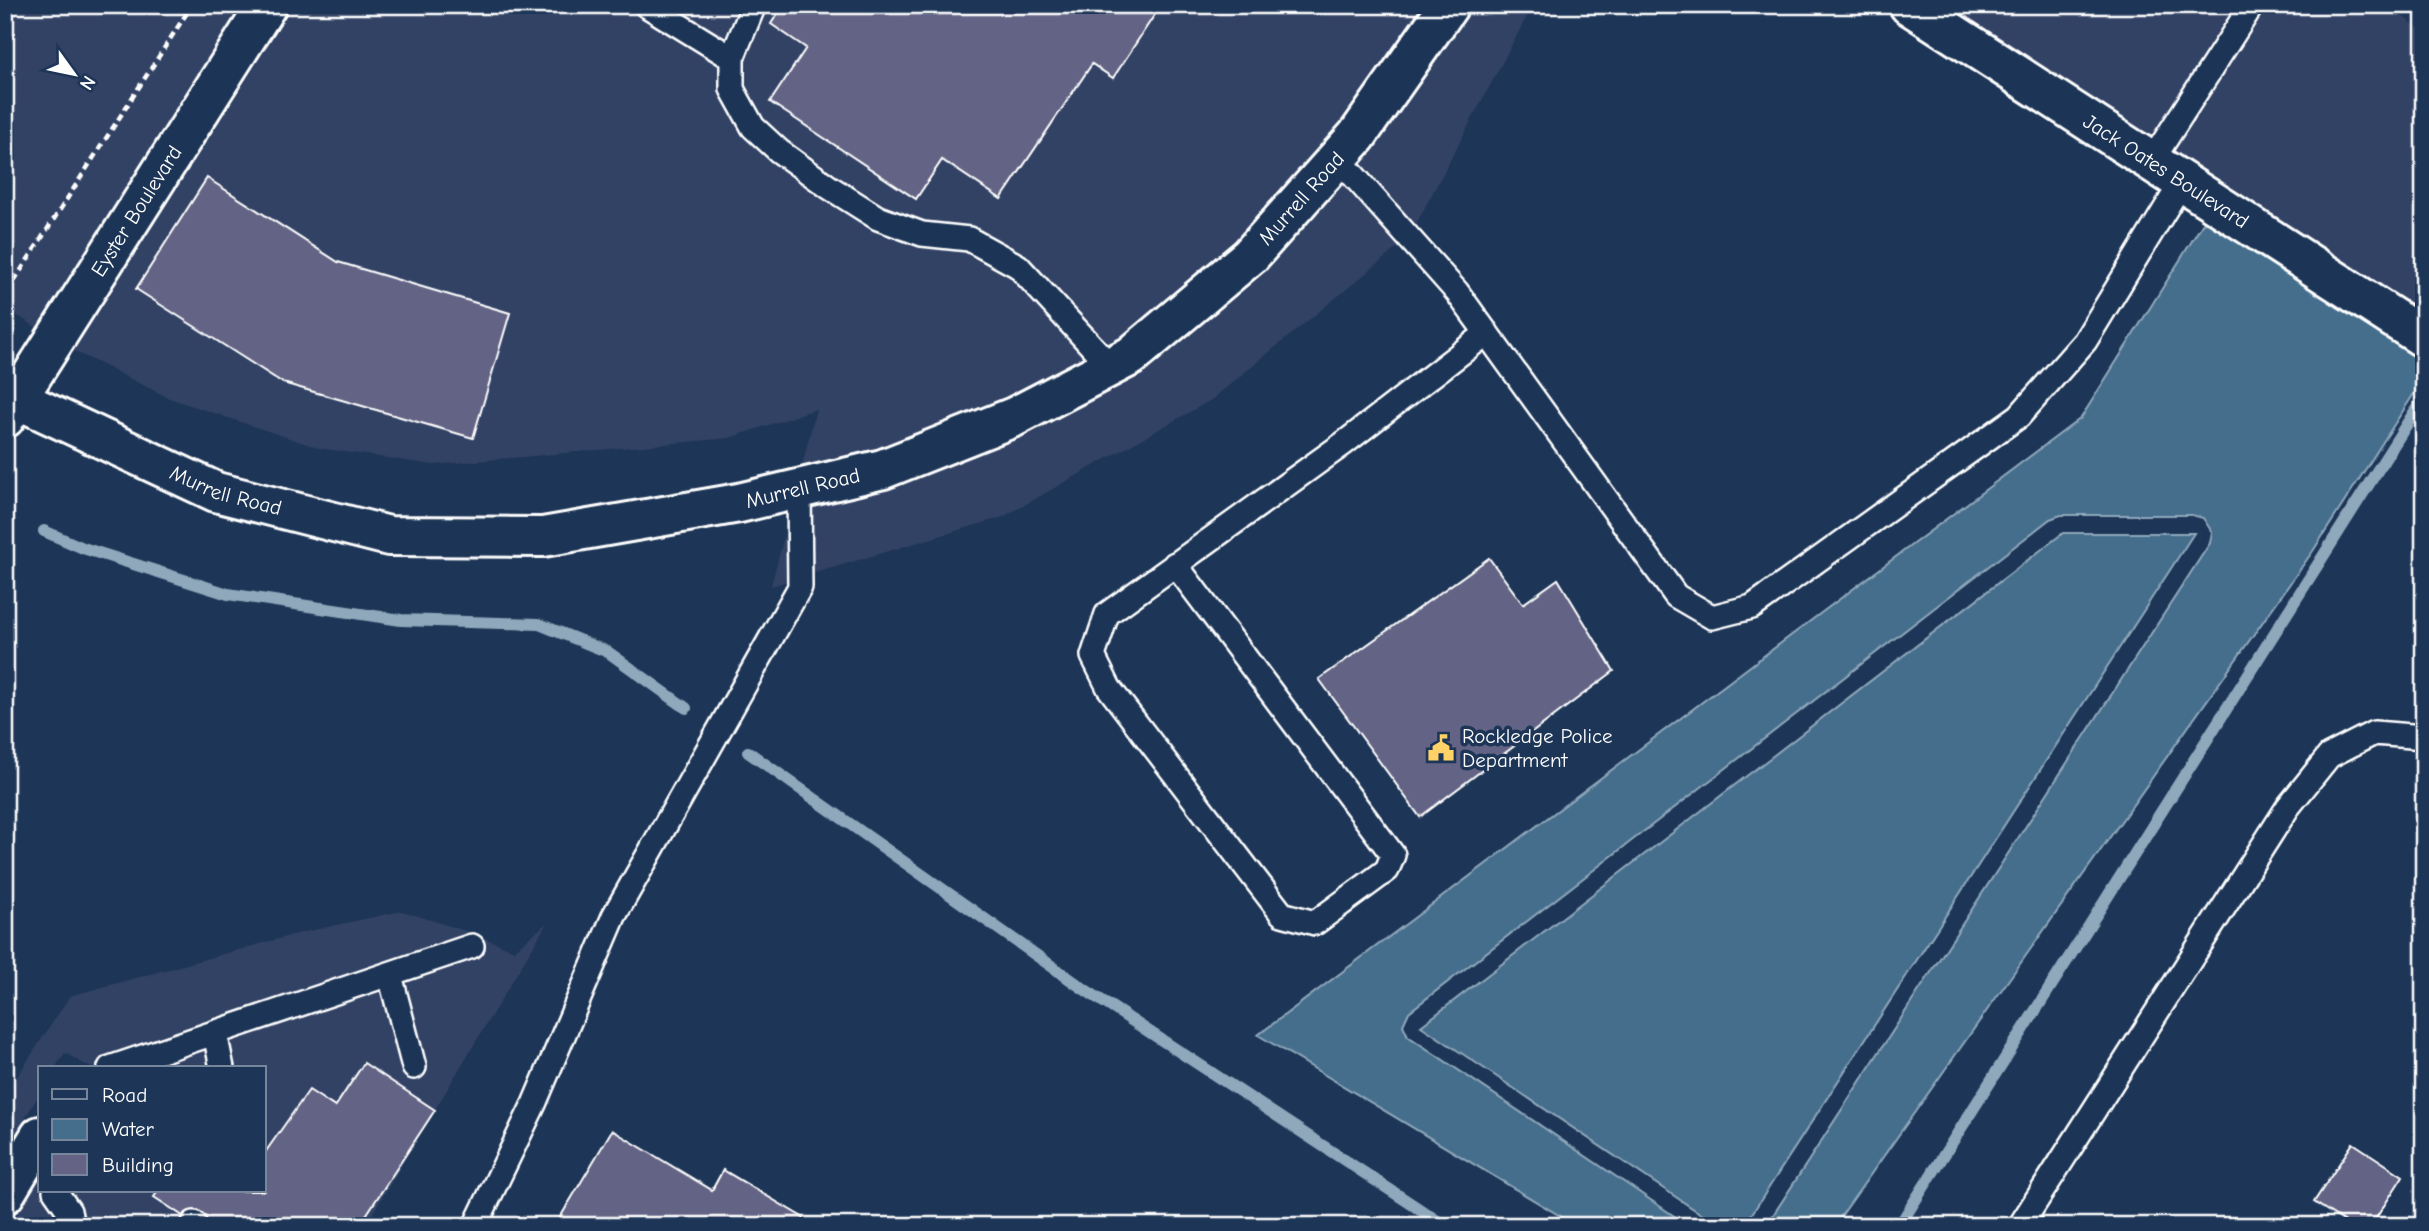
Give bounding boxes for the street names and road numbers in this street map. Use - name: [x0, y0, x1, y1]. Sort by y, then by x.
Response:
- street label: Jack Oates Boulevard: [2079, 109, 2253, 233]
- street label: Eyster Boulevard: [86, 141, 187, 281]
- street label: Murrell Road: [1254, 147, 1349, 250]
- street label: Murrell Road: [166, 460, 284, 520]
- street label: Murrell Road: [743, 463, 862, 513]

